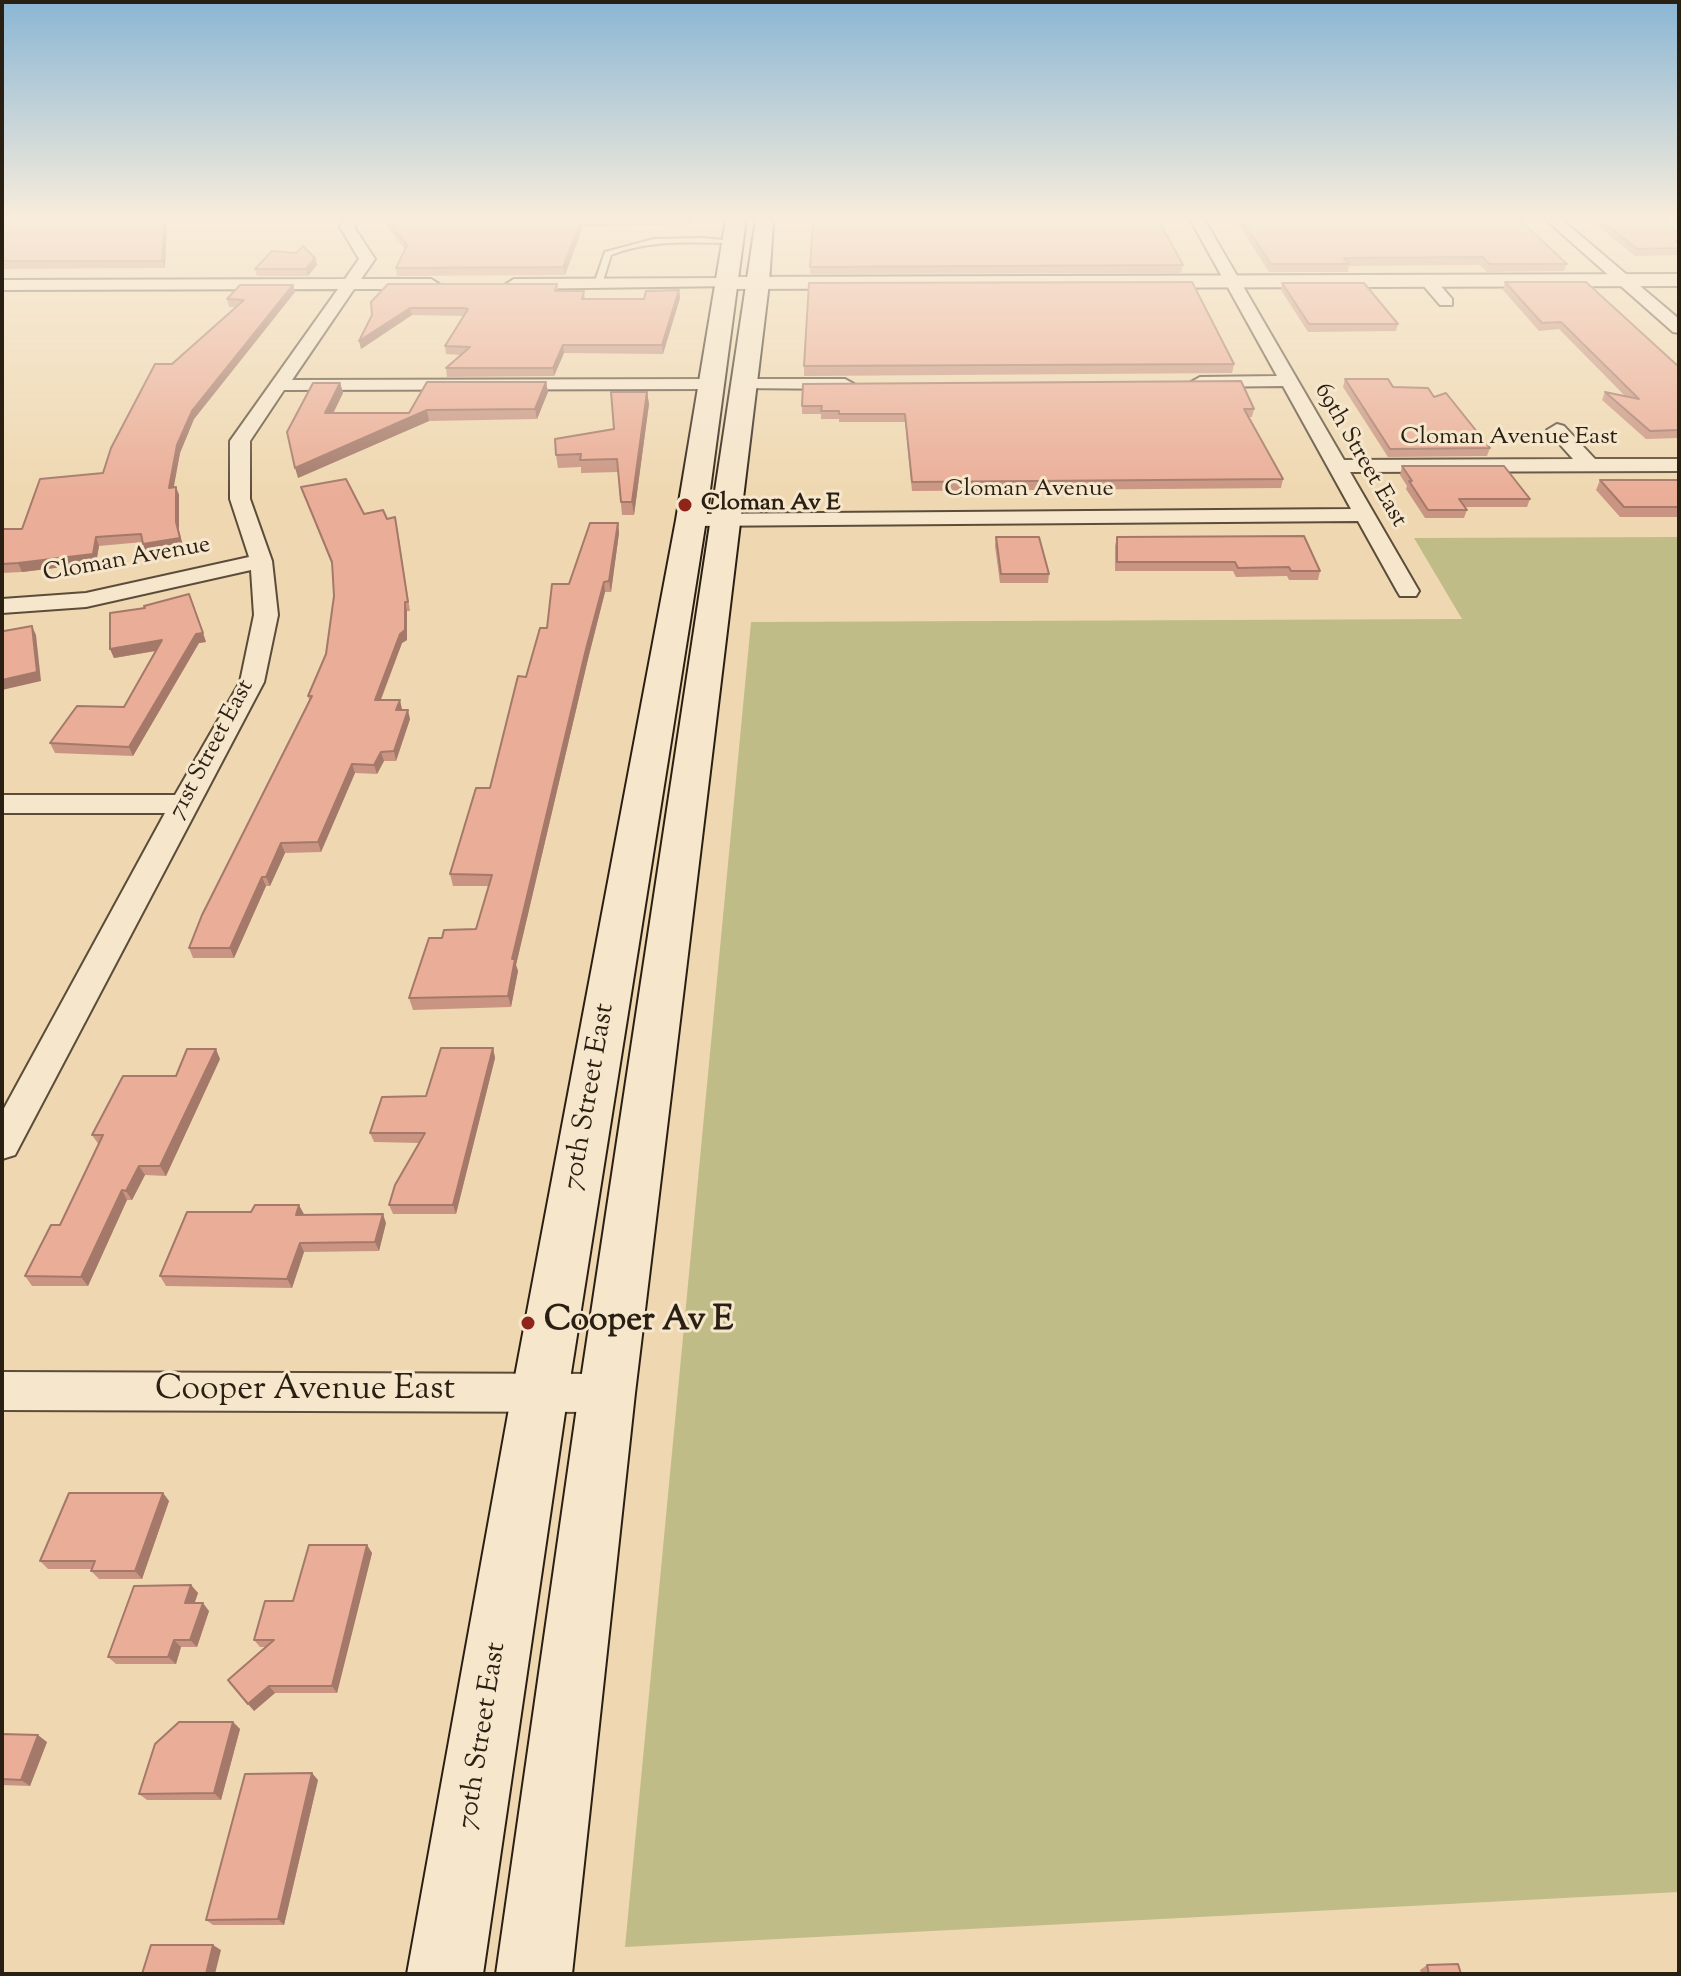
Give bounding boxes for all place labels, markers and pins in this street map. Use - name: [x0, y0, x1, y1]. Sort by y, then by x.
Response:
- place label: Cloman Av E: [701, 491, 841, 519]
- marker: Cloman Av E: [676, 496, 694, 514]
- place label: Cooper Av E: [544, 1303, 733, 1343]
- marker: Cooper Av E: [519, 1314, 537, 1332]

